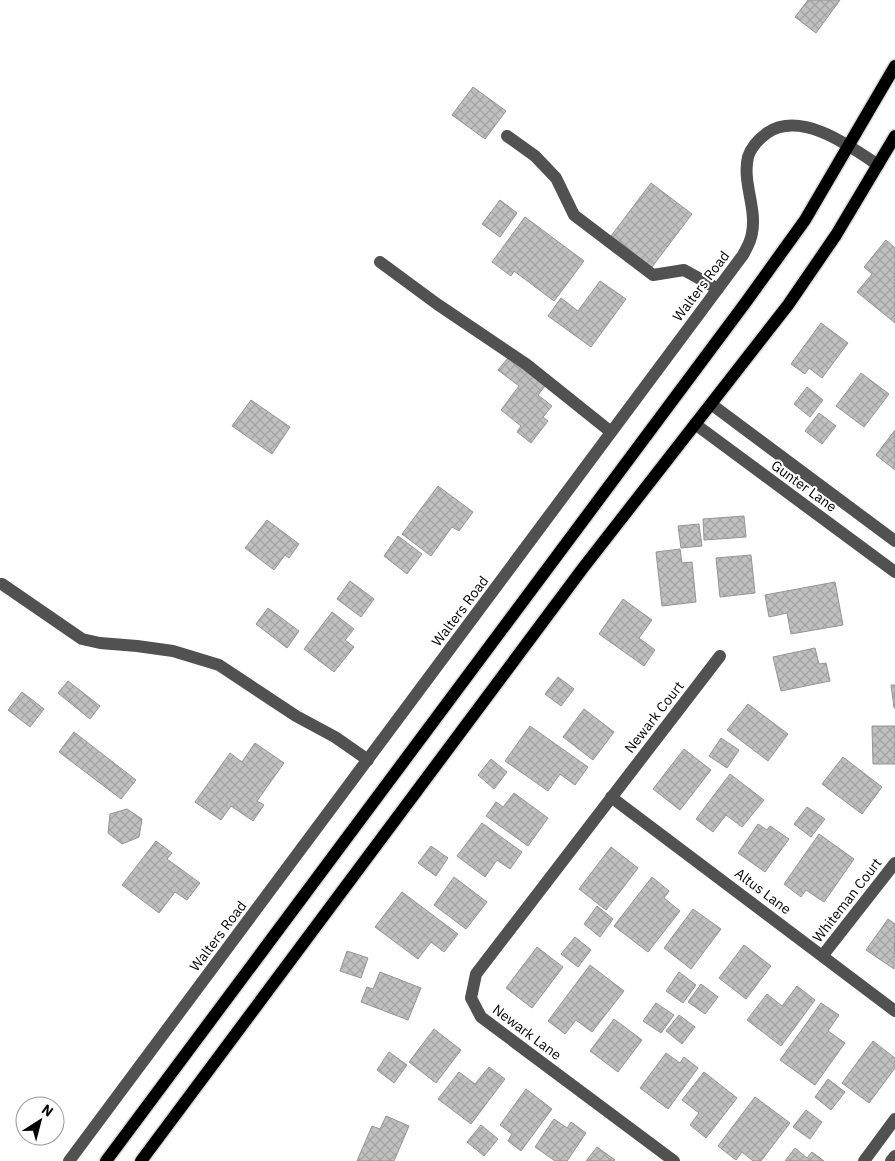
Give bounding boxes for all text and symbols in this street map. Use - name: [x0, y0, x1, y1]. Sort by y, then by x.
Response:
- street label: Walters Road: [669, 247, 733, 325]
- street label: Gunter Lane: [768, 456, 841, 516]
- street label: Walters Road: [428, 572, 492, 650]
- street label: Newark Court: [620, 677, 688, 756]
- street label: Whiteman Court: [808, 854, 886, 946]
- street label: Altus Lane: [731, 864, 795, 918]
- street label: Walters Road: [186, 897, 250, 975]
- street label: Newark Lane: [489, 1000, 565, 1064]
- north arrow: [15, 1096, 65, 1146]
- text: N: [38, 1100, 57, 1121]

